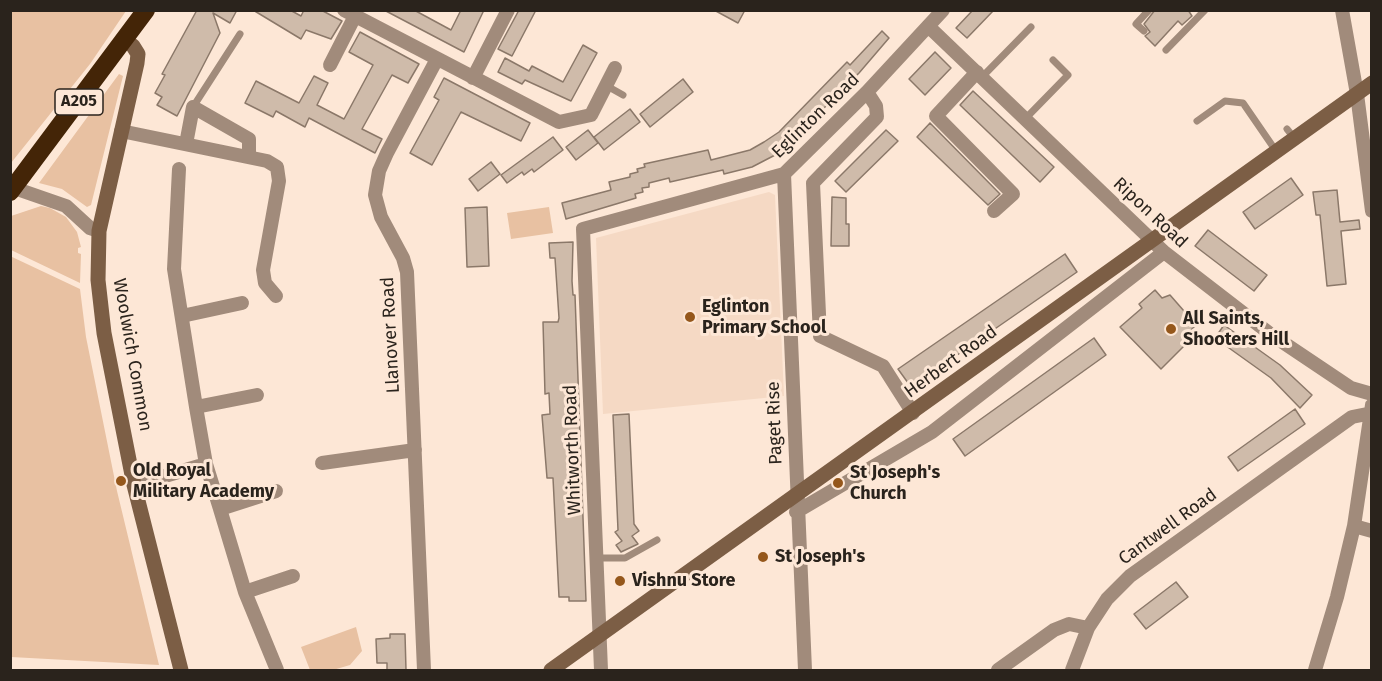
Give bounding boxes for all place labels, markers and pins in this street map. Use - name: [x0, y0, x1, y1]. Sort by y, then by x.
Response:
- place label: Eglinton Primary School: [702, 296, 826, 338]
- place label: All Saints, Shooters Hill: [1183, 308, 1289, 350]
- marker: Eglinton Primary School: [683, 310, 697, 324]
- marker: All Saints, Shooters Hill: [1164, 322, 1178, 336]
- place label: Old Royal Military Academy: [133, 460, 274, 502]
- place label: St Joseph's Church: [850, 462, 940, 504]
- marker: Old Royal Military Academy: [114, 474, 128, 488]
- marker: St Joseph's Church: [831, 476, 845, 490]
- place label: St Joseph's: [775, 546, 865, 568]
- marker: St Joseph's: [756, 550, 770, 564]
- place label: Vishnu Store: [632, 570, 735, 592]
- marker: Vishnu Store: [613, 574, 627, 588]

